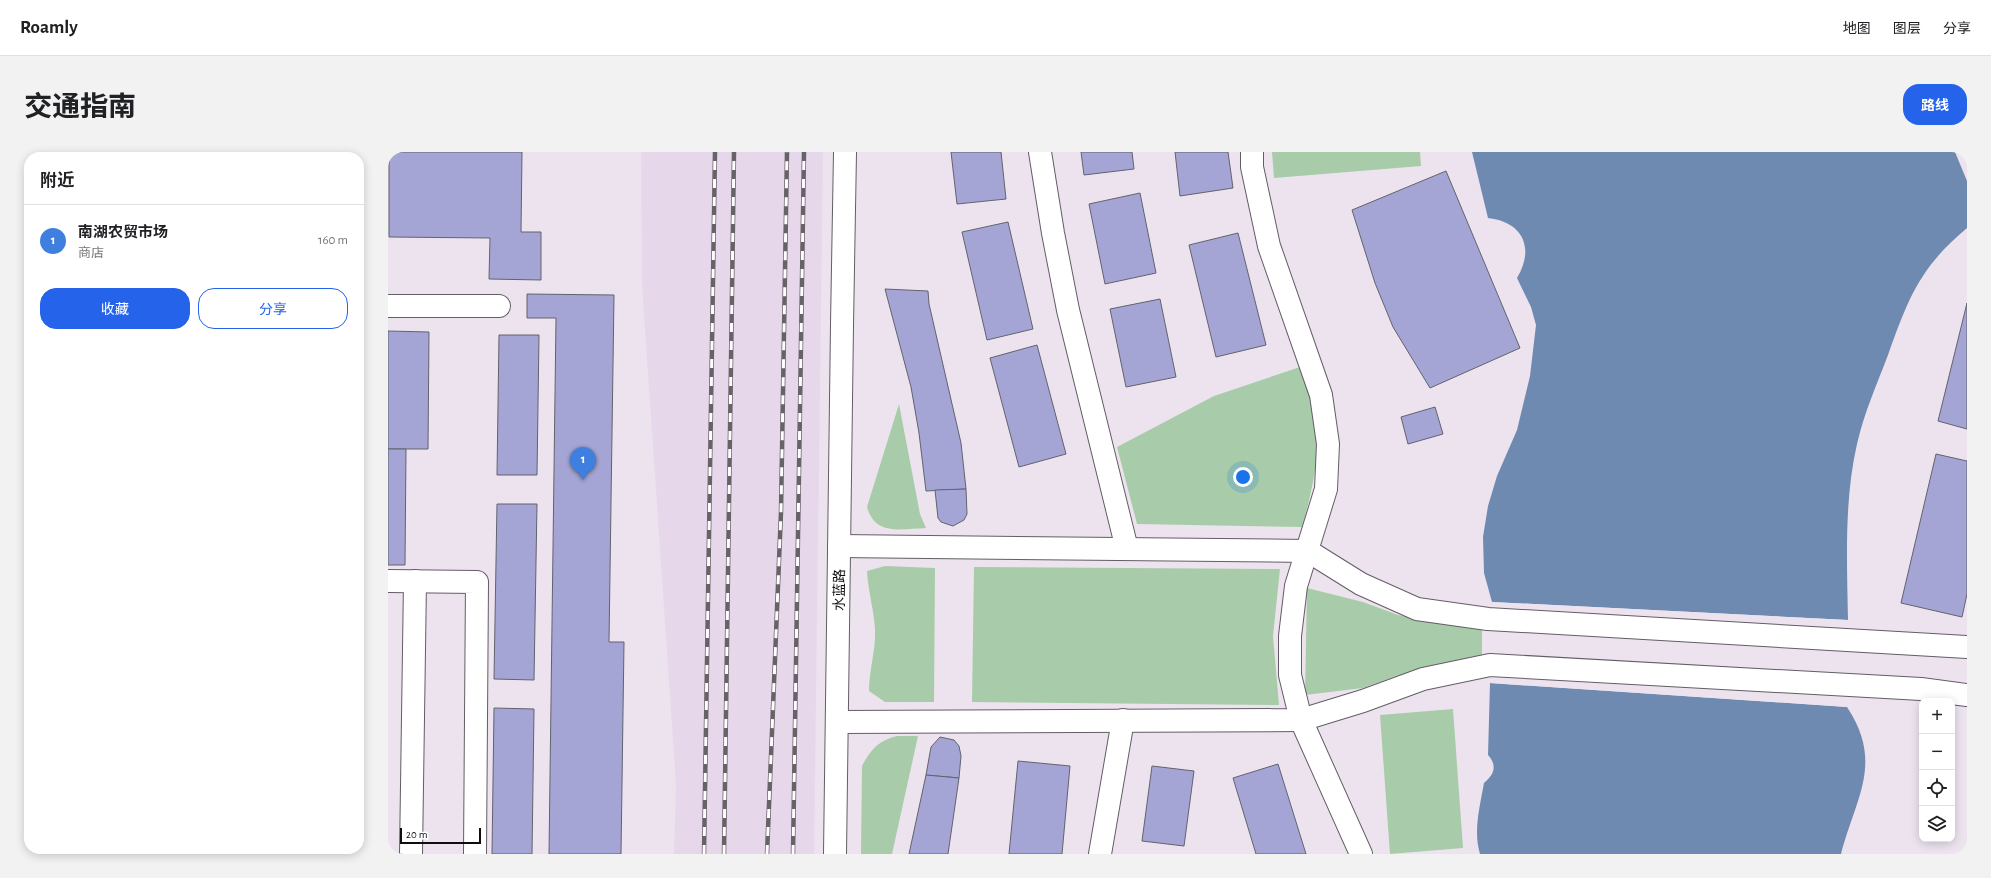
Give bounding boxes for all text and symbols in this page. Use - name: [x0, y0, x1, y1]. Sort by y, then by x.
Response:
- text: Roamly: [20, 18, 78, 37]
- text: 地图: [1843, 22, 1871, 36]
- text: 图层: [1893, 22, 1921, 36]
- text: 分享: [1943, 22, 1971, 36]
- button: 路线: [1903, 84, 1967, 125]
- text: 交通指南: [24, 94, 136, 122]
- text: 附近: [40, 172, 74, 189]
- text: 南湖农贸市场: [78, 225, 168, 240]
- text: 1: [51, 234, 55, 247]
- text: 160 m: [318, 234, 348, 247]
- text: 商店: [78, 247, 104, 260]
- button: 收藏: [40, 288, 190, 329]
- button: 分享: [198, 288, 348, 329]
- pin: 1: [570, 447, 596, 480]
- your location: [1233, 467, 1253, 487]
- street label: 水蓝路: [832, 569, 847, 611]
- map controls: [1919, 698, 1955, 842]
- button: +: [1919, 698, 1955, 734]
- button: −: [1919, 734, 1955, 770]
- button: locate: [1919, 770, 1955, 806]
- button: layers: [1919, 806, 1955, 842]
- scale bar: [400, 826, 481, 845]
- text: 20 m: [406, 829, 427, 840]

